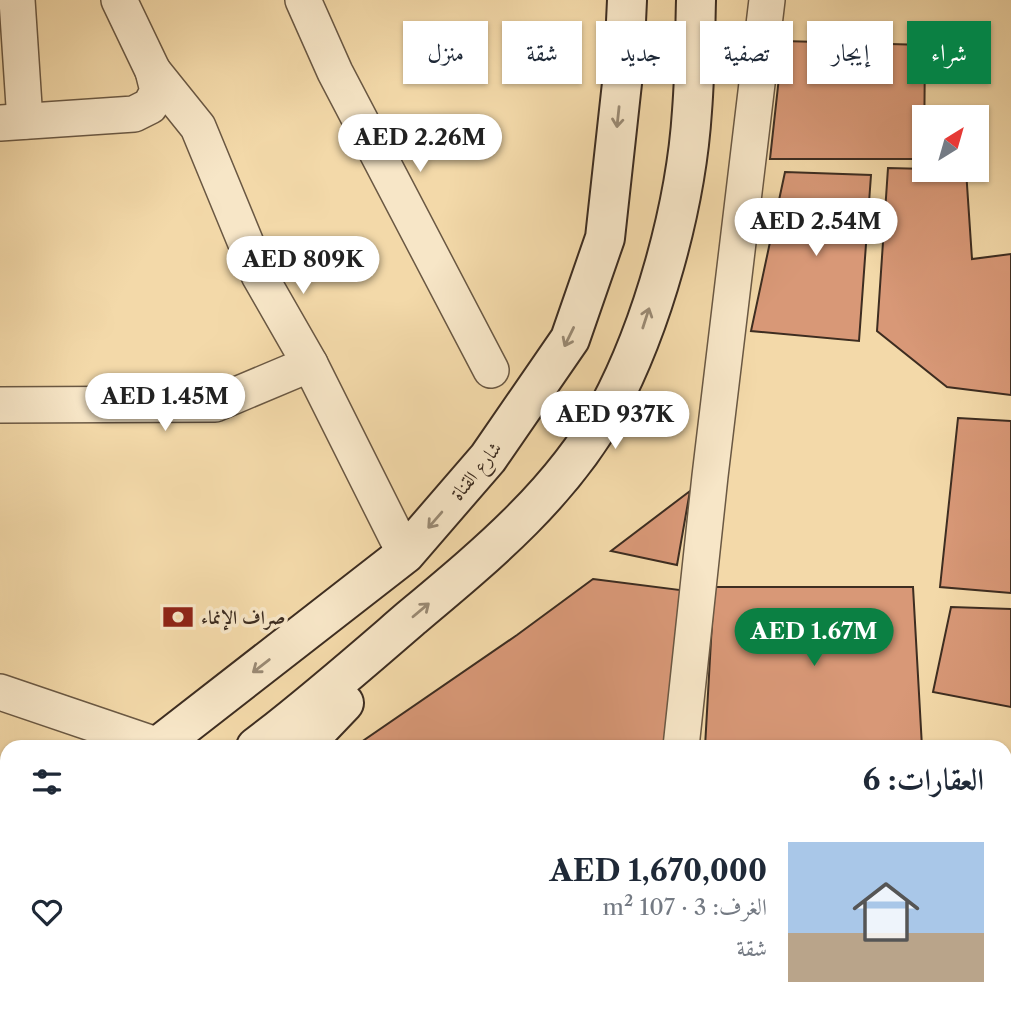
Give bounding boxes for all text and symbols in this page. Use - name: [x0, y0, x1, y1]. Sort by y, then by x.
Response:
- chip: منزل: [403, 21, 488, 84]
- chip: شقة: [502, 21, 582, 84]
- chip: جديد: [596, 21, 686, 84]
- chip: تصفية: [700, 21, 793, 84]
- chip: إيجار: [807, 21, 893, 84]
- chip: شراء: [907, 21, 991, 84]
- one-way arrow: [612, 105, 625, 128]
- north arrow: [912, 105, 989, 182]
- map controls: [912, 105, 989, 182]
- pin: AED 2.26M: [340, 114, 500, 174]
- text: AED 2.26M: [354, 123, 486, 151]
- pin: AED 2.54M: [736, 198, 896, 258]
- text: AED 2.54M: [751, 207, 881, 235]
- pin: AED 809K: [231, 236, 375, 296]
- text: AED 809K: [242, 245, 364, 273]
- one-way arrow: [640, 307, 653, 329]
- one-way arrow: [562, 326, 575, 347]
- pin: AED 1.45M: [85, 374, 245, 433]
- text: AED 1.45M: [101, 382, 229, 410]
- pin: AED 937K: [543, 392, 687, 451]
- text: AED 937K: [556, 400, 674, 428]
- street label: شارع القناة: [445, 437, 510, 507]
- one-way arrow: [427, 511, 443, 529]
- bank icon: صراف الإنماء: [161, 600, 195, 634]
- one-way arrow: [412, 602, 430, 618]
- place label: صراف الإنماء: [201, 606, 285, 631]
- pin: AED 1.67M: [734, 608, 894, 668]
- text: AED 1.67M: [751, 617, 877, 645]
- one-way arrow: [253, 659, 271, 674]
- text: العقارات: 6: [862, 761, 984, 798]
- icon: filters: [28, 763, 66, 801]
- text: AED 1,670,000: [550, 852, 767, 889]
- icon: home: [844, 870, 928, 954]
- icon: heart: [28, 893, 66, 931]
- text: الغرف: 3 · 107 m²: [603, 893, 767, 921]
- text: شقة: [737, 934, 767, 962]

